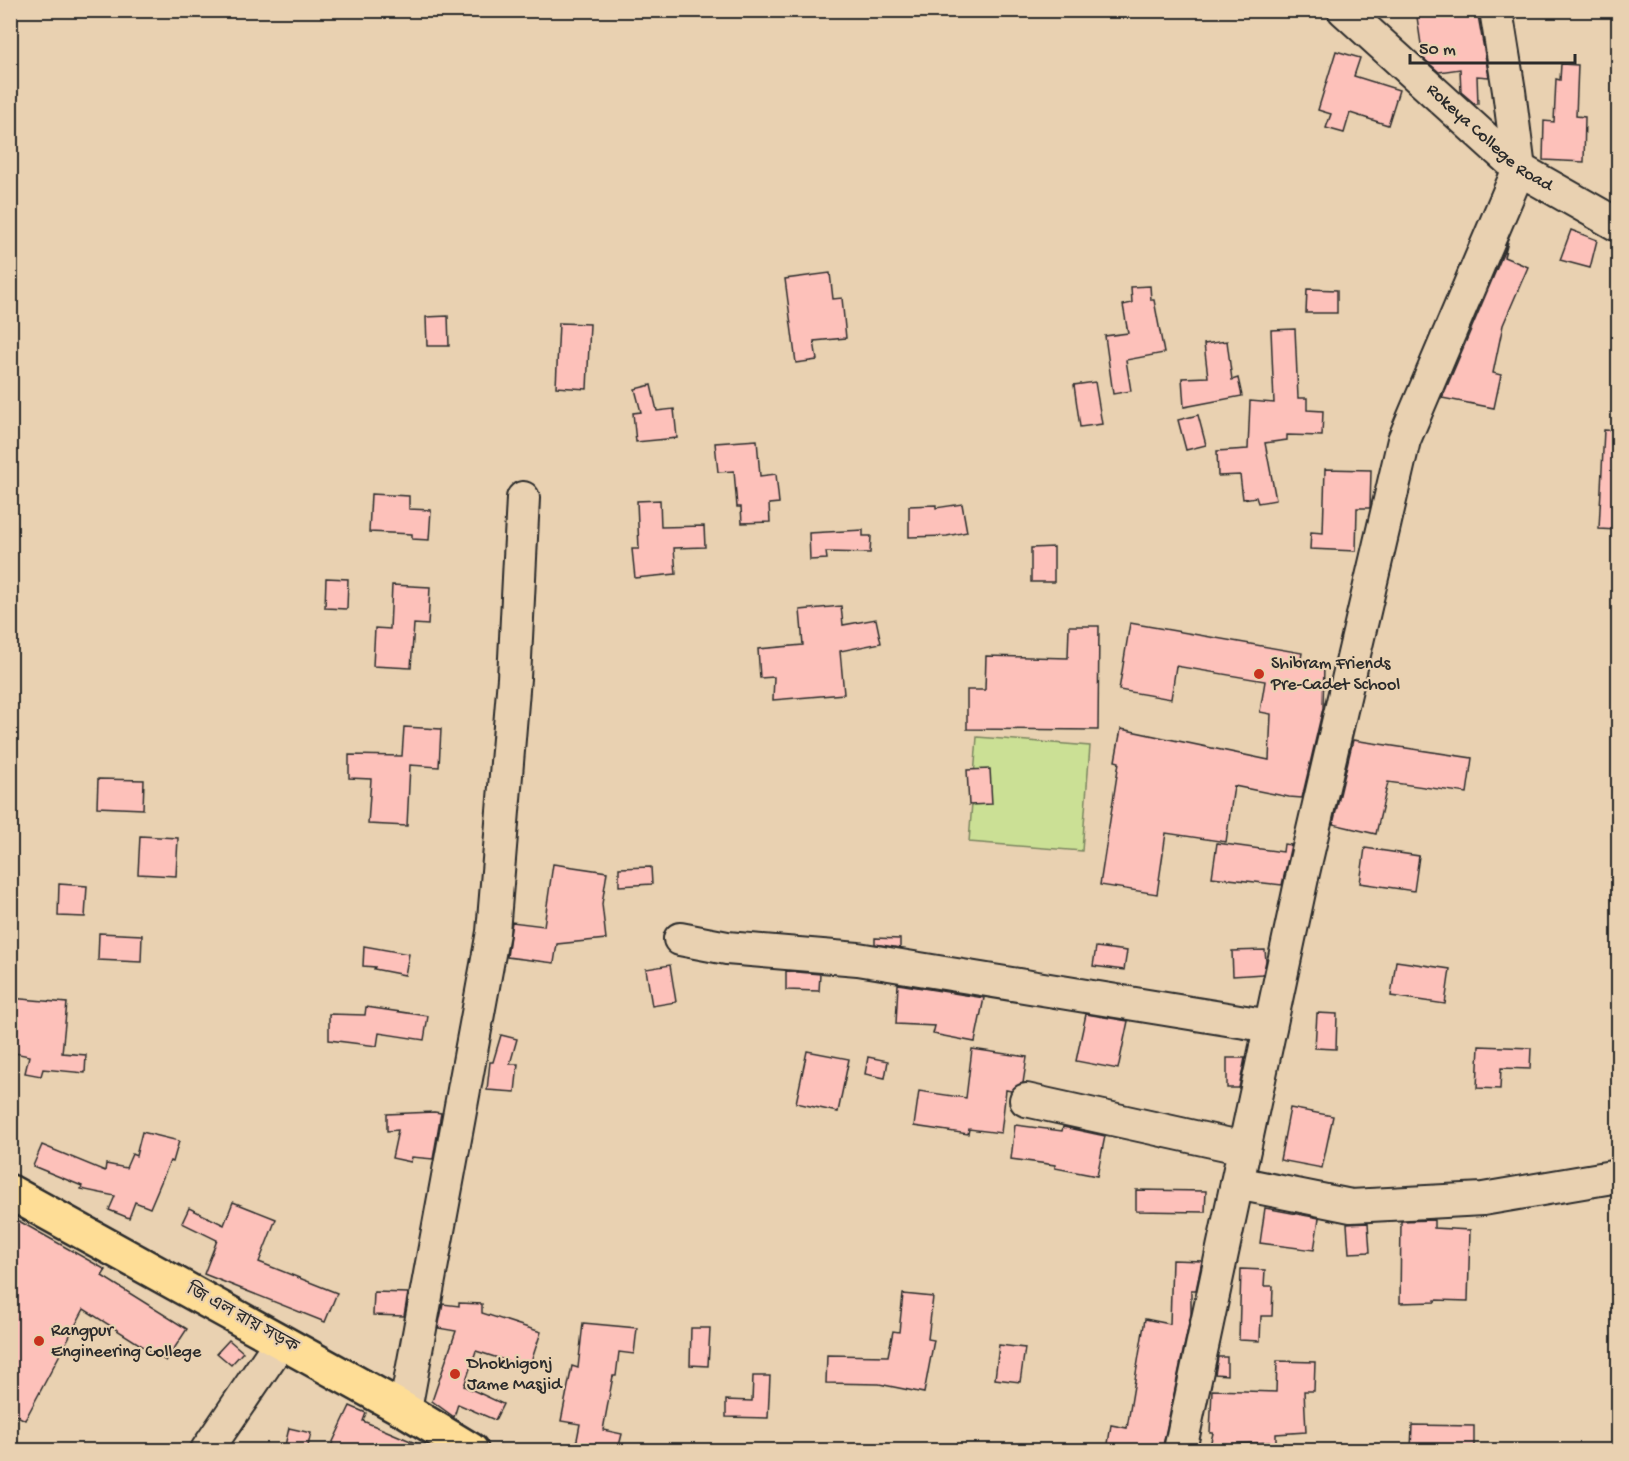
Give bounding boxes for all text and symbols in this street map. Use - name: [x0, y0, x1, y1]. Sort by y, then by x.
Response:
- scale bar: [1410, 27, 1575, 65]
- text: 50 m: [1419, 40, 1456, 61]
- street label: Rokeya College Road: [1422, 79, 1558, 197]
- place label: Shibram Friends Pre-Cadet School: [1270, 654, 1400, 696]
- marker: Shibram Friends Pre-Cadet School: [1252, 667, 1266, 681]
- street label: জি এল রায় সড়ক: [181, 1277, 303, 1359]
- place label: Rangpur Engineering College: [51, 1321, 202, 1363]
- marker: Rangpur Engineering College: [32, 1334, 46, 1348]
- place label: Dhokhigonj Jame Masjid: [466, 1354, 563, 1396]
- marker: Dhokhigonj Jame Masjid: [448, 1367, 462, 1381]

